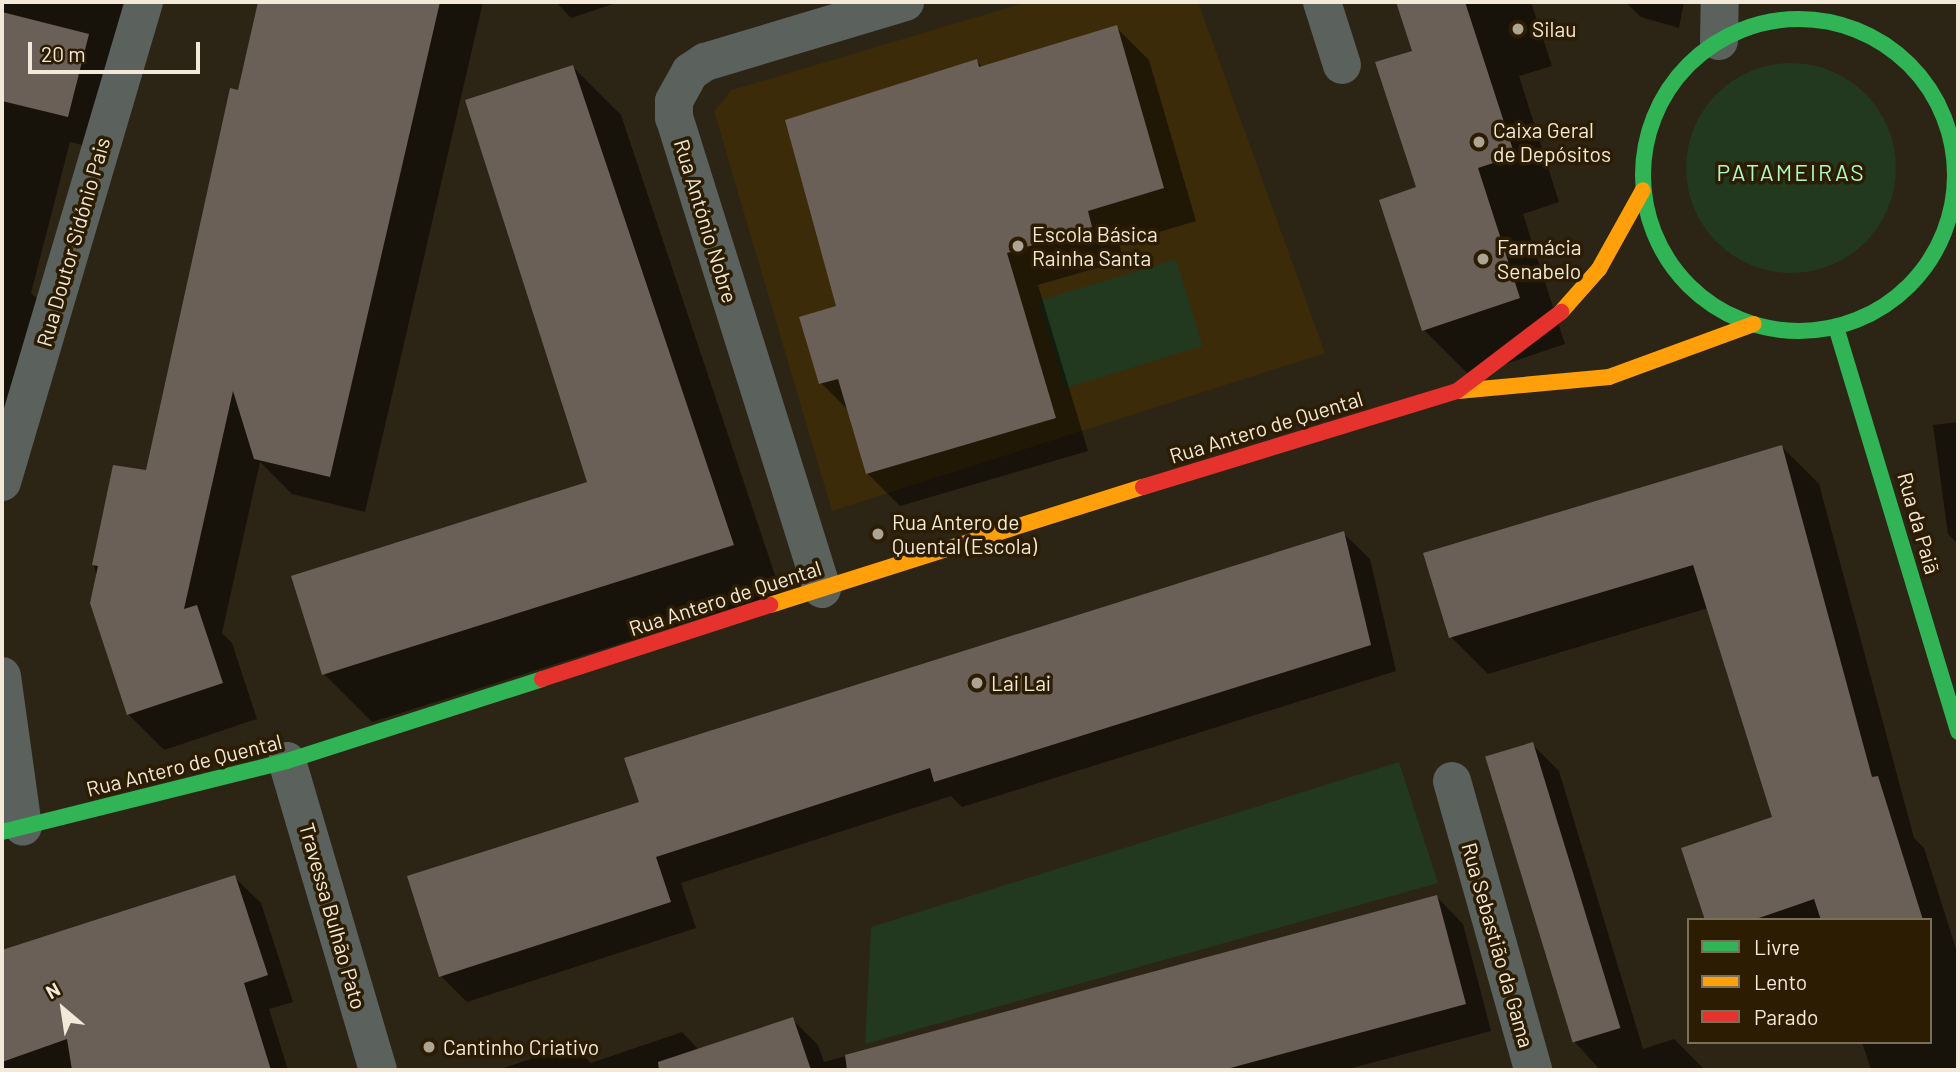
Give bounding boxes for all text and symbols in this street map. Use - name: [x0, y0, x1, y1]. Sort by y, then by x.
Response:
- place label: Silau: [1532, 16, 1576, 42]
- marker: Silau: [1510, 21, 1526, 37]
- scale bar: [32, 28, 203, 72]
- text: 20 m: [41, 41, 86, 66]
- place label: Caixa Geral de Depósitos: [1493, 117, 1611, 167]
- street label: Rua Doutor Sidónio Pais: [31, 134, 115, 350]
- marker: Caixa Geral de Depósitos: [1471, 134, 1487, 150]
- street label: Rua António Nobre: [669, 136, 743, 306]
- district label: PATAMEIRAS: [1718, 158, 1864, 186]
- place label: Escola Básica Rainha Santa: [1032, 221, 1158, 271]
- place label: Farmácia Senabelo: [1497, 234, 1582, 284]
- marker: Escola Básica Rainha Santa: [1010, 238, 1026, 254]
- marker: Farmácia Senabelo: [1475, 251, 1491, 267]
- street label: Rua Antero de Quental: [1166, 386, 1366, 468]
- street label: Rua da Paiã: [1892, 469, 1946, 577]
- place label: Rua Antero de Quental (Escola): [892, 509, 1037, 559]
- marker: Rua Antero de Quental (Escola): [870, 526, 886, 542]
- street label: Rua Antero de Quental: [626, 555, 824, 641]
- place label: Lai Lai: [991, 670, 1051, 696]
- marker: Lai Lai: [969, 675, 985, 691]
- street label: Rua Antero de Quental: [84, 728, 284, 802]
- street label: Travessa Bulhão Pato: [294, 820, 372, 1012]
- street label: Rua Sebastião da Gama: [1457, 840, 1539, 1050]
- legend: [1687, 918, 1932, 1044]
- text: Livre: [1754, 934, 1800, 959]
- text: Lento: [1754, 969, 1807, 994]
- north arrow: [28, 974, 98, 1044]
- text: N: [41, 977, 64, 1003]
- text: Parado: [1754, 1004, 1818, 1029]
- place label: Cantinho Criativo: [443, 1034, 599, 1060]
- marker: Cantinho Criativo: [421, 1039, 437, 1055]

